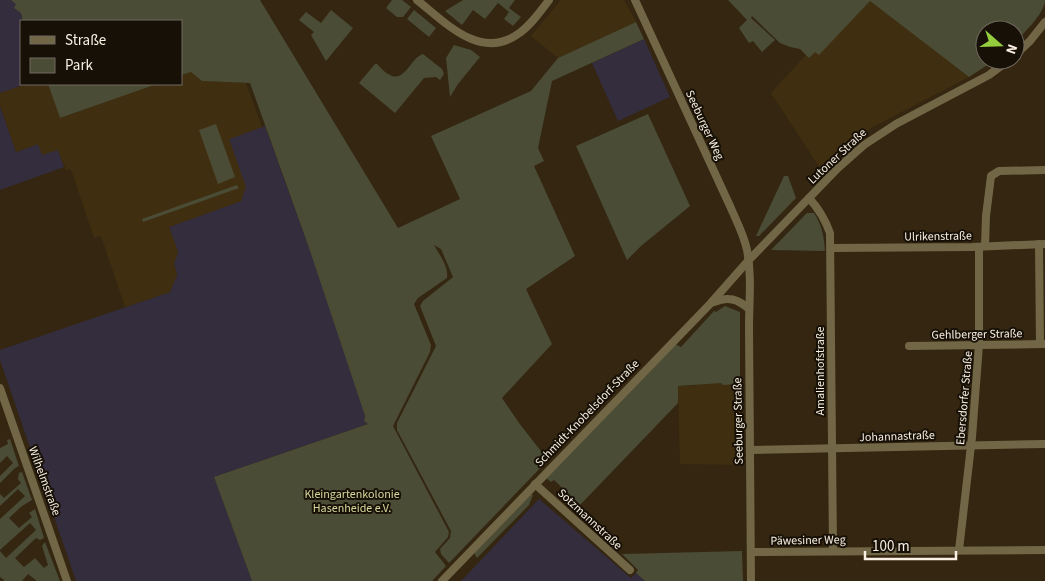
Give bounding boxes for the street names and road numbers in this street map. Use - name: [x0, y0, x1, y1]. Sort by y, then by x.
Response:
- street label: Seeburger Weg: [681, 88, 728, 163]
- street label: Lutoner Straße: [804, 125, 870, 188]
- street label: Ulrikenstraße: [904, 227, 972, 246]
- street label: Gehlberger Straße: [931, 325, 1023, 344]
- street label: Amalienhofstraße: [812, 326, 829, 416]
- street label: Ebersdorfer Straße: [952, 350, 977, 446]
- street label: Schmidt-Knobelsdorf-Straße: [531, 356, 643, 471]
- street label: Seeburger Straße: [729, 377, 748, 465]
- street label: Johannastraße: [859, 427, 935, 446]
- street label: Wilhelmstraße: [24, 444, 65, 518]
- street label: Sotzmannstraße: [554, 485, 626, 554]
- street label: Päwesiner Weg: [770, 531, 846, 550]

